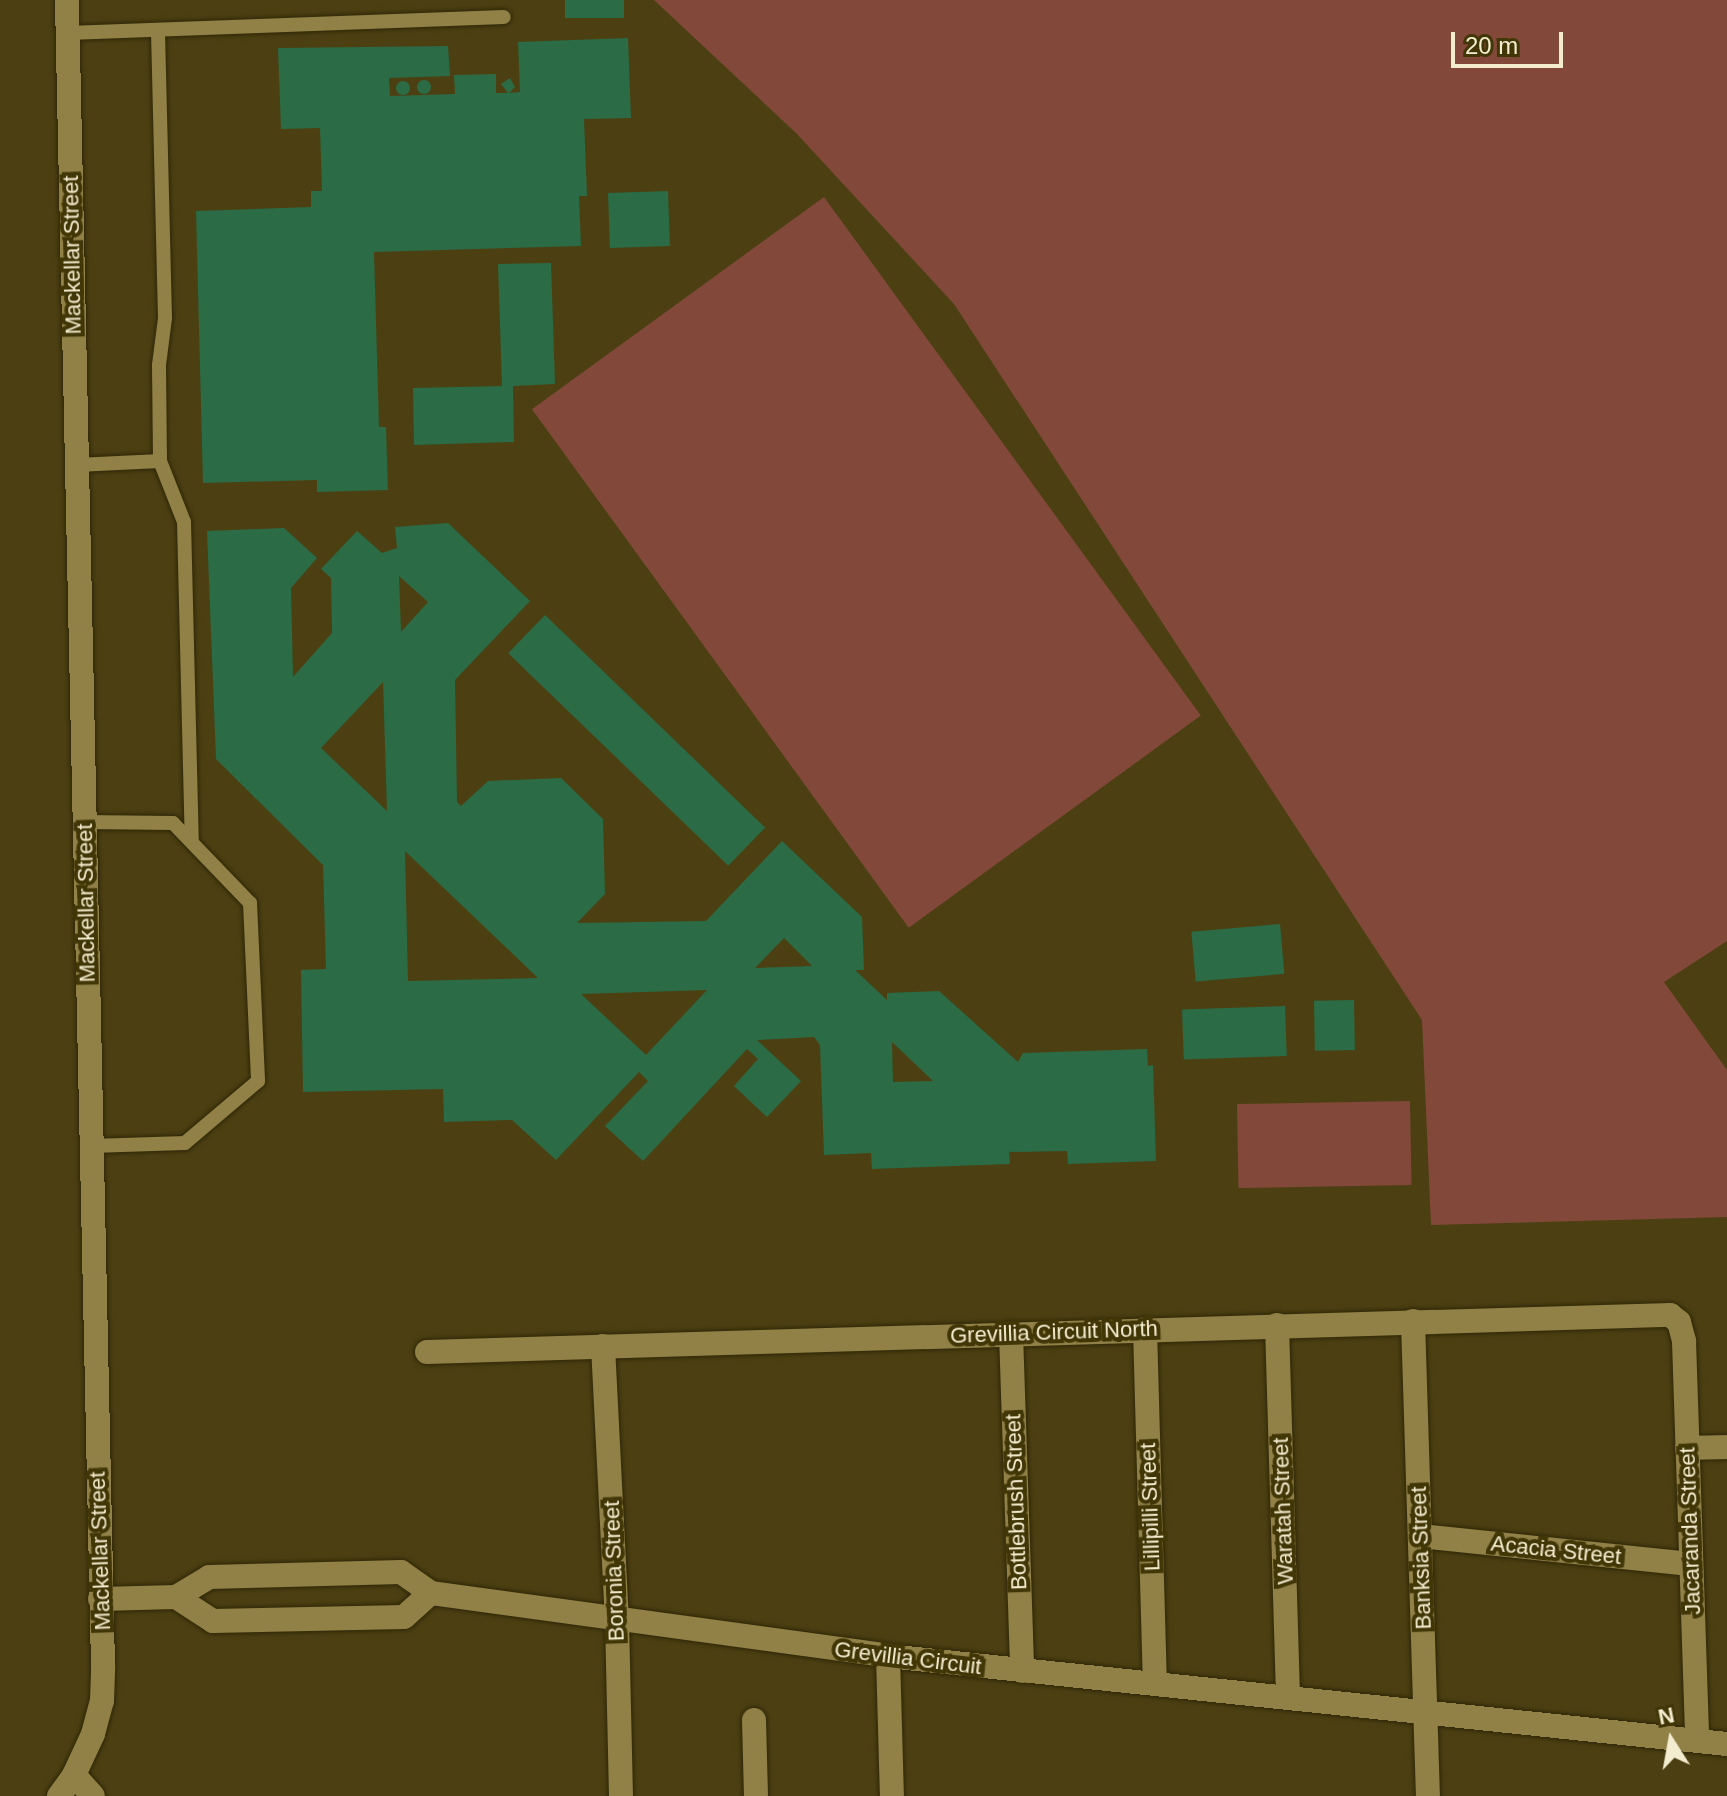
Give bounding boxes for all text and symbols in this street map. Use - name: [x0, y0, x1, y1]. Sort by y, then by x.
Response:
- scale bar: [1455, 16, 1567, 66]
- text: 20 m: [1465, 32, 1518, 59]
- street label: Mackellar Street: [57, 175, 87, 335]
- street label: Mackellar Street: [71, 823, 101, 983]
- street label: Grevillia Circuit North: [950, 1315, 1158, 1349]
- street label: Bottlebrush Street: [1000, 1414, 1032, 1590]
- street label: Waratah Street: [1267, 1437, 1299, 1585]
- street label: Lillipilli Street: [1135, 1442, 1165, 1572]
- street label: Jacaranda Street: [1674, 1447, 1706, 1615]
- street label: Mackellar Street: [84, 1471, 116, 1631]
- street label: Banksia Street: [1405, 1486, 1437, 1630]
- street label: Boronia Street: [598, 1500, 630, 1642]
- street label: Acacia Street: [1490, 1530, 1622, 1570]
- street label: Grevillia Circuit: [833, 1636, 983, 1680]
- north arrow: [1631, 1700, 1711, 1780]
- text: N: [1656, 1702, 1677, 1730]

